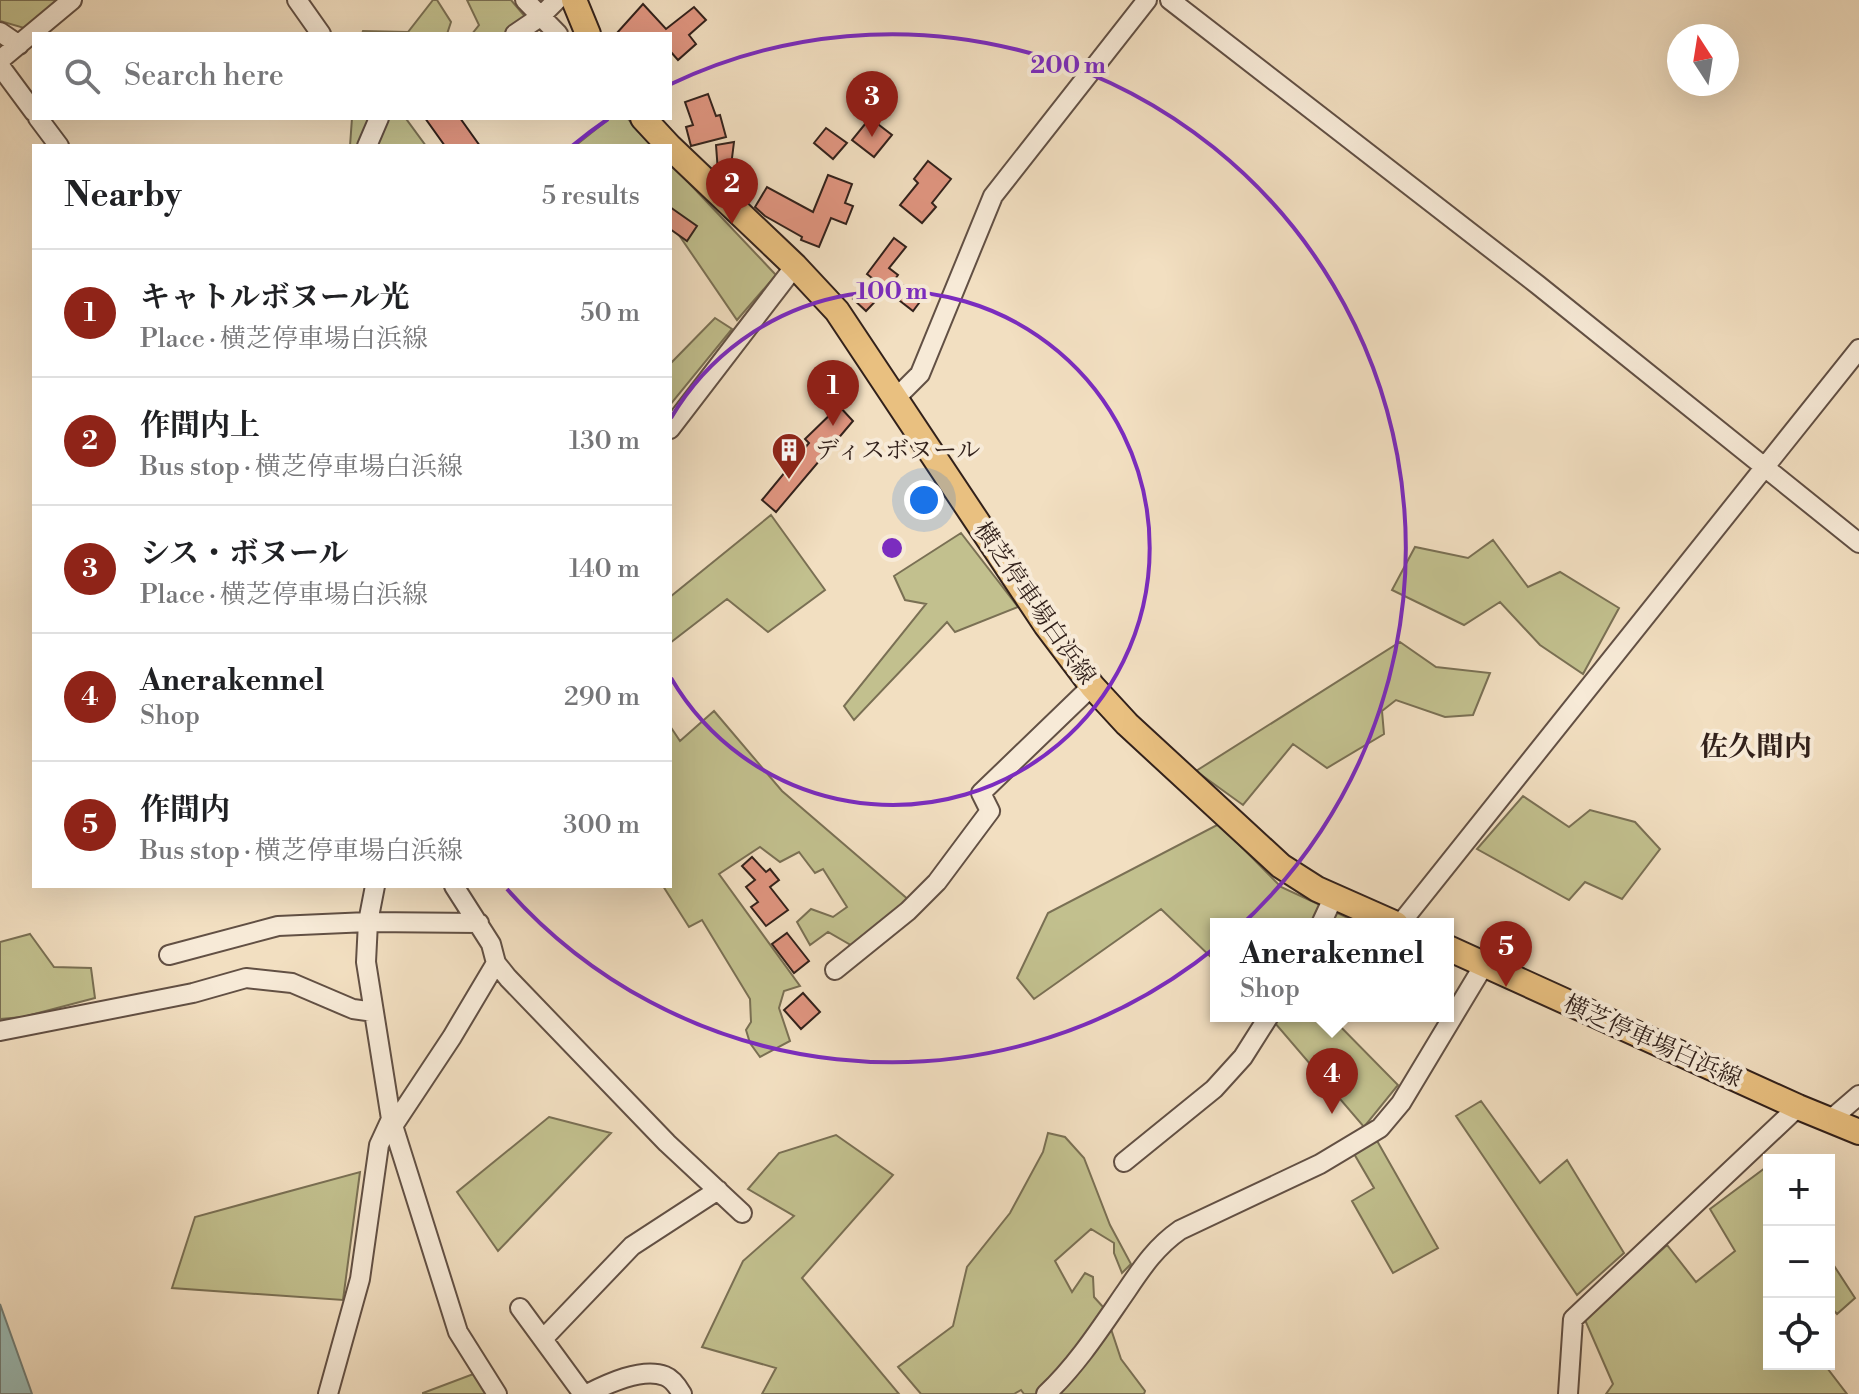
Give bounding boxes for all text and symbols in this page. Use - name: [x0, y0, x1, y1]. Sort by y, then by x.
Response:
- north arrow: [1667, 24, 1739, 96]
- search box: [32, 32, 672, 120]
- text: 200 m: [1030, 51, 1106, 81]
- icon: search: [60, 54, 104, 98]
- text: Search here: [124, 57, 284, 95]
- pin: 3: [846, 71, 898, 137]
- pin: 2: [706, 158, 758, 224]
- text: Nearby: [64, 175, 182, 217]
- text: 5 results: [542, 180, 640, 212]
- text: 100 m: [856, 277, 928, 307]
- text: キャトルボヌール光: [140, 279, 409, 317]
- text: 1: [84, 297, 96, 329]
- text: 50 m: [580, 297, 640, 329]
- text: Place · 横芝停車場白浜線: [140, 323, 428, 355]
- pin: 1: [807, 360, 859, 426]
- text: 作間内上: [140, 407, 260, 445]
- text: 2: [82, 425, 98, 457]
- text: 130 m: [569, 425, 640, 457]
- building icon: ディスボヌール: [770, 431, 808, 481]
- place label: ディスボヌール: [815, 436, 981, 466]
- text: Bus stop · 横芝停車場白浜線: [140, 451, 463, 483]
- your location: [904, 480, 944, 520]
- street label: 横芝停車場白浜線: [967, 516, 1102, 691]
- centre of rings: [878, 534, 906, 562]
- text: シス・ボヌール: [140, 535, 349, 573]
- text: 3: [82, 553, 98, 585]
- text: 140 m: [569, 553, 640, 585]
- text: Place · 横芝停車場白浜線: [140, 579, 428, 611]
- text: Anerakennel: [140, 662, 324, 700]
- text: 4: [81, 681, 99, 713]
- text: 290 m: [564, 681, 640, 713]
- text: Shop: [140, 700, 200, 732]
- district label: 佐久間内: [1700, 730, 1812, 765]
- text: 作間内: [140, 791, 230, 829]
- text: 5: [82, 809, 98, 841]
- text: 300 m: [563, 809, 640, 841]
- text: Bus stop · 横芝停車場白浜線: [140, 835, 463, 867]
- popup: [1210, 918, 1454, 1022]
- pin: 5: [1480, 921, 1532, 987]
- text: Anerakennel: [1240, 935, 1424, 973]
- text: Shop: [1240, 973, 1300, 1005]
- street label: 横芝停車場白浜線: [1559, 989, 1746, 1095]
- pin: 4: [1306, 1048, 1358, 1114]
- map controls: [1763, 1154, 1835, 1370]
- button: +: [1763, 1154, 1835, 1226]
- button: −: [1763, 1226, 1835, 1298]
- button: locate: [1763, 1298, 1835, 1370]

